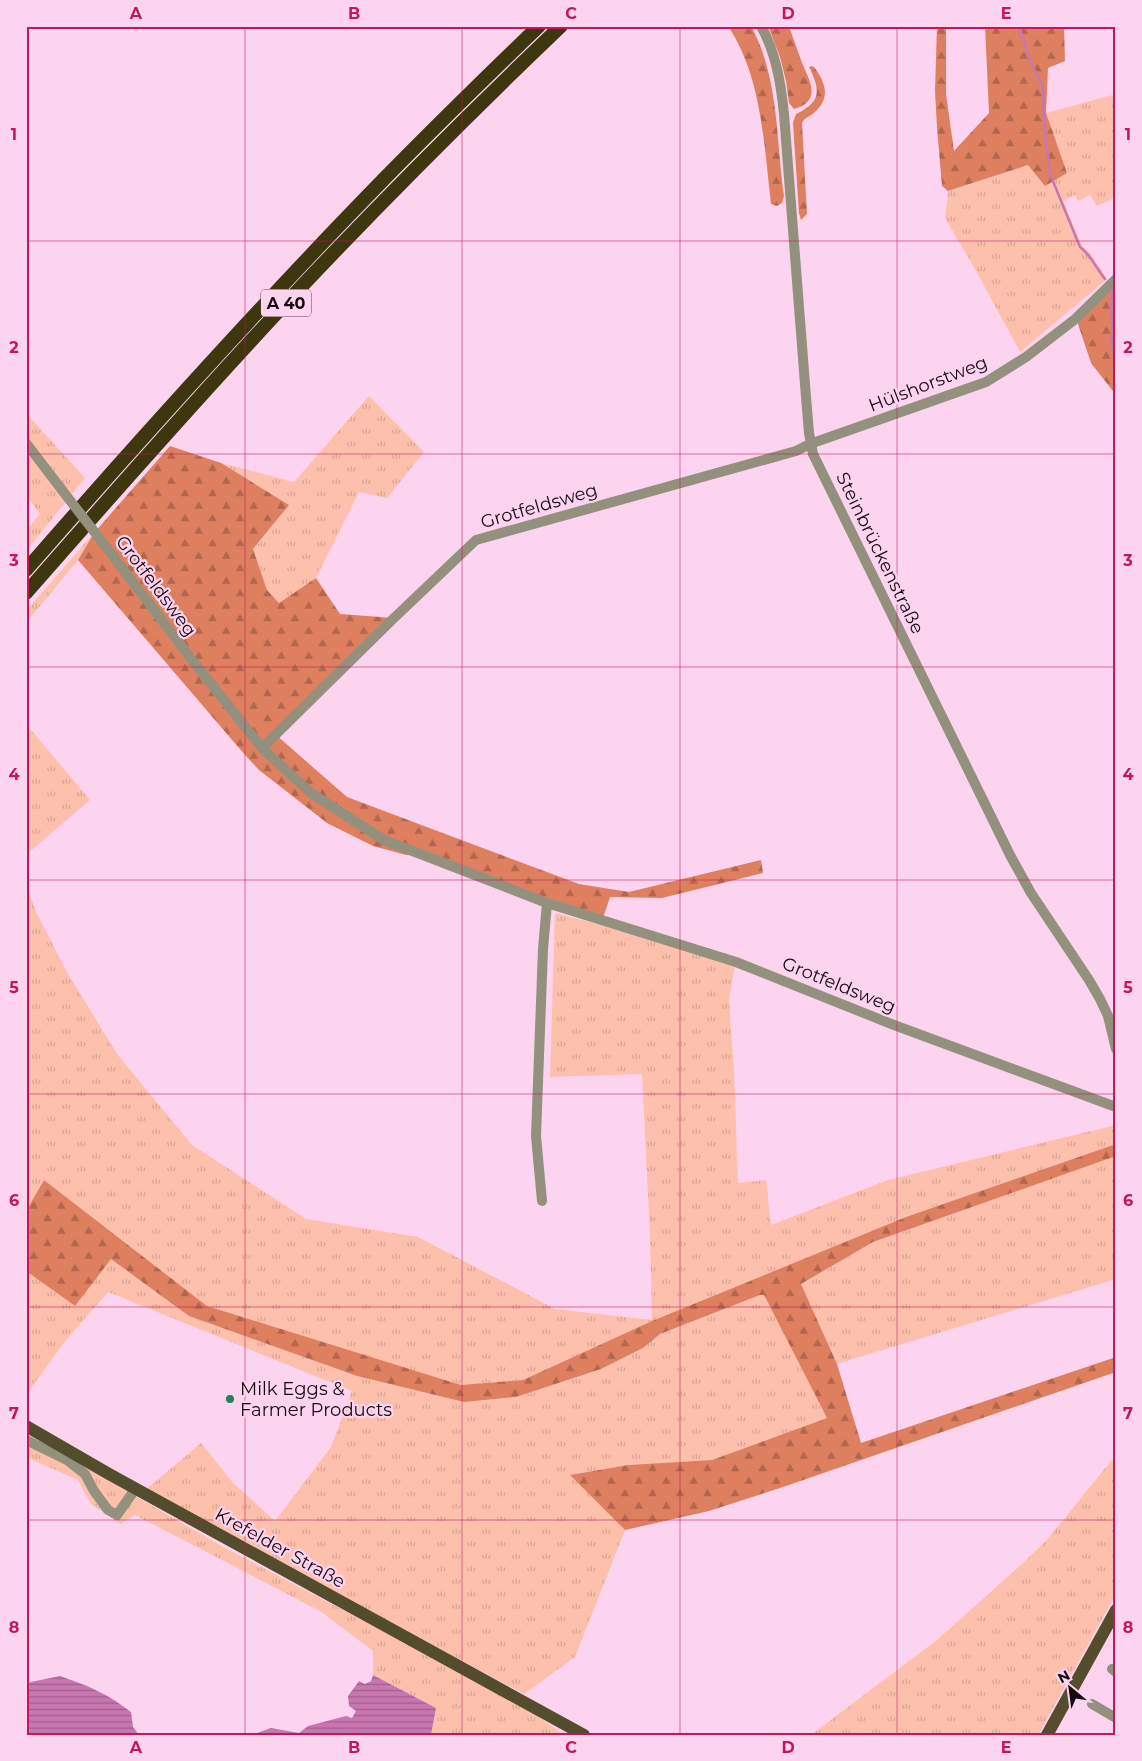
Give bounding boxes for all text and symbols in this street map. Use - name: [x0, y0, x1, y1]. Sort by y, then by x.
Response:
- text: A: [129, 4, 143, 23]
- text: B: [348, 4, 360, 23]
- text: C: [565, 4, 577, 23]
- text: D: [781, 4, 795, 23]
- text: E: [1001, 4, 1011, 23]
- text: 1: [11, 125, 17, 144]
- text: 1: [1125, 125, 1131, 144]
- road number: A 40: [261, 290, 311, 316]
- text: 2: [9, 338, 19, 357]
- text: 2: [1123, 338, 1133, 357]
- street label: Hülshorstweg: [865, 351, 991, 417]
- street label: Steinbrückenstraße: [831, 469, 929, 637]
- street label: Grotfeldsweg: [478, 479, 600, 533]
- street label: Grotfeldsweg: [111, 531, 201, 641]
- text: 3: [8, 551, 19, 570]
- text: 3: [1122, 551, 1133, 570]
- text: 4: [8, 765, 20, 784]
- text: 4: [1122, 765, 1134, 784]
- street label: Grotfeldsweg: [779, 952, 899, 1018]
- text: 5: [9, 978, 19, 997]
- text: 5: [1123, 978, 1133, 997]
- text: 6: [9, 1191, 19, 1210]
- text: 6: [1123, 1191, 1133, 1210]
- place label: Milk Eggs & Farmer Products: [240, 1378, 392, 1421]
- marker: Milk Eggs & Farmer Products: [224, 1393, 236, 1405]
- text: 7: [9, 1404, 19, 1423]
- text: 7: [1123, 1404, 1133, 1423]
- street label: Krefelder Straße: [211, 1503, 349, 1593]
- text: 8: [9, 1618, 19, 1637]
- text: 8: [1123, 1618, 1133, 1637]
- north arrow: [1044, 1664, 1094, 1714]
- text: N: [1054, 1666, 1073, 1687]
- text: A: [129, 1738, 143, 1757]
- text: B: [348, 1738, 360, 1757]
- text: C: [565, 1738, 577, 1757]
- text: D: [781, 1738, 795, 1757]
- text: E: [1001, 1738, 1011, 1757]

